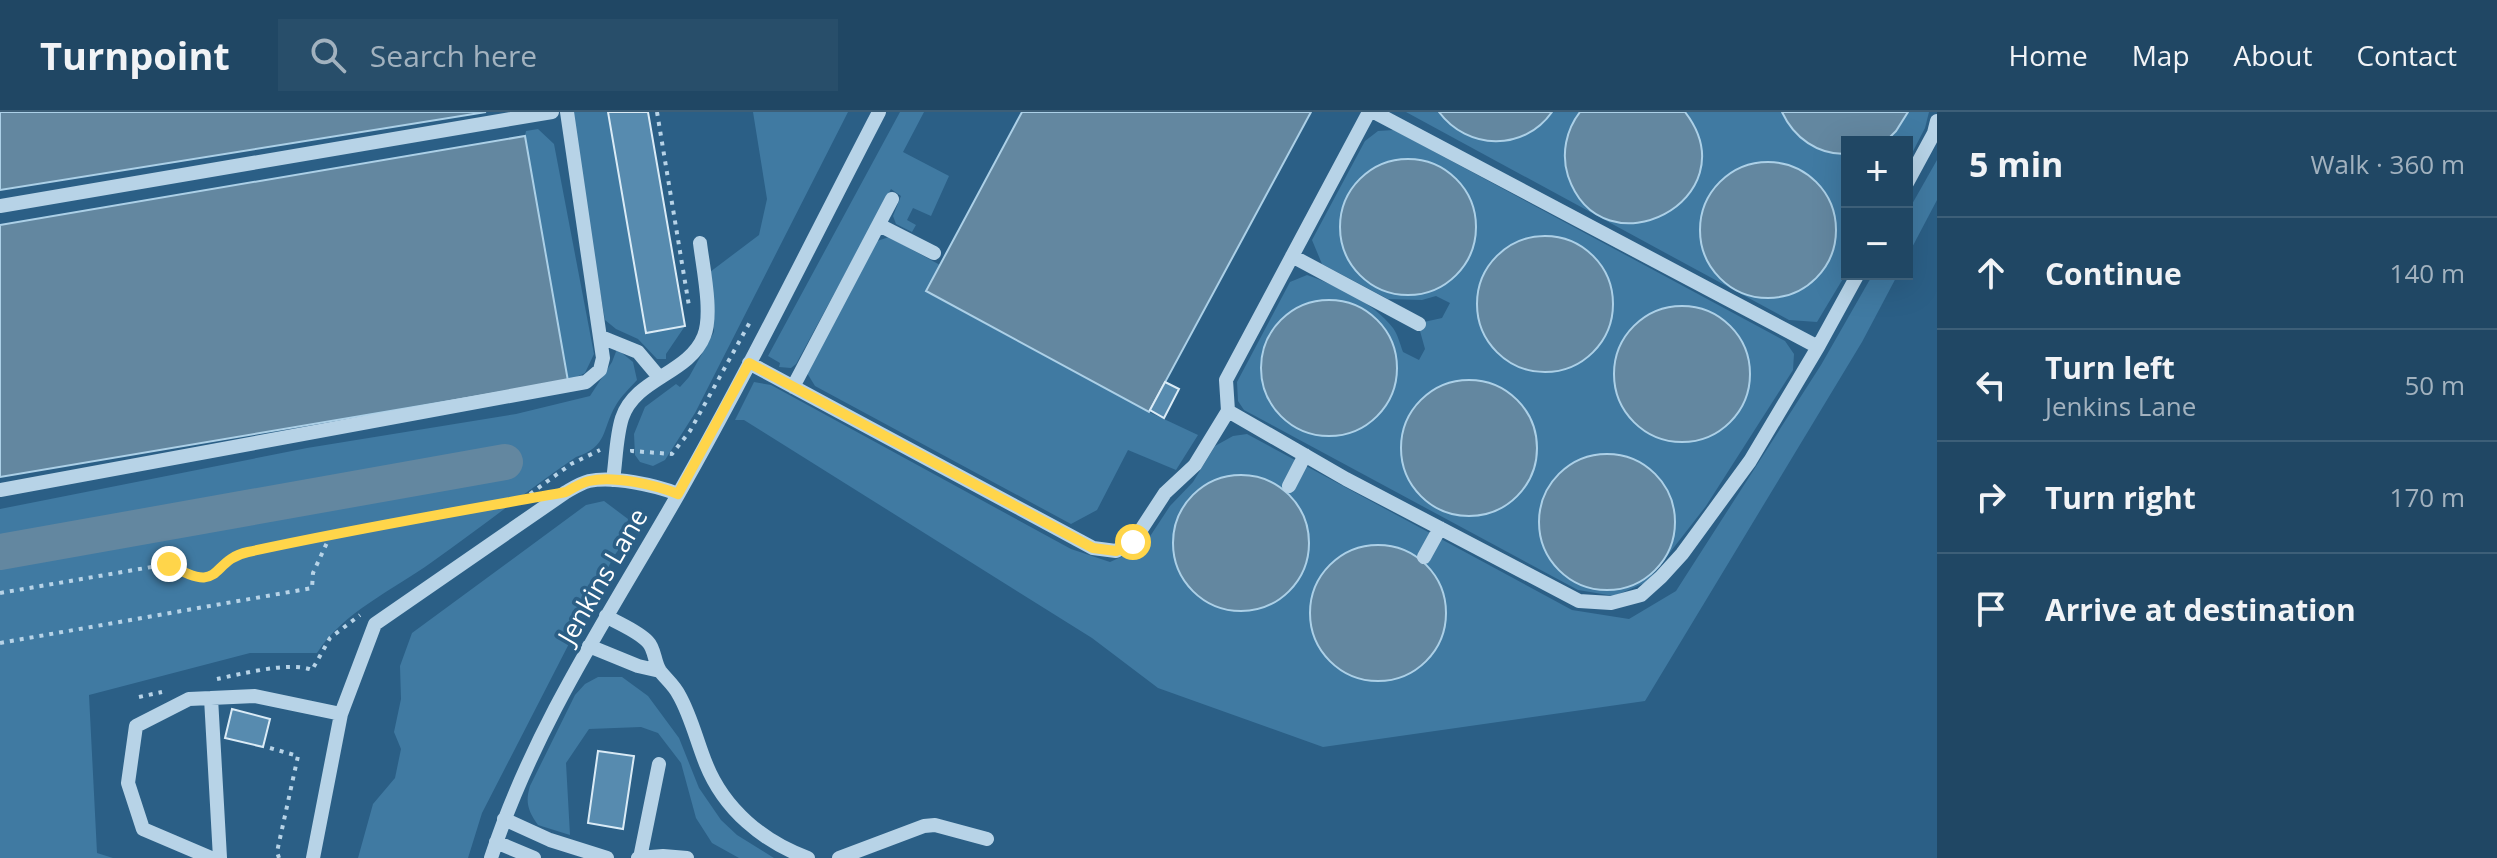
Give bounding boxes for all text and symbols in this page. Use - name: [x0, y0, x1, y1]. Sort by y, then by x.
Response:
- search box: [278, 19, 838, 91]
- text: Turnpoint: [40, 29, 230, 81]
- icon: search: [306, 33, 350, 77]
- text: Search here: [370, 35, 537, 76]
- text: Home: [2009, 36, 2088, 74]
- text: Map: [2132, 36, 2190, 74]
- text: About: [2234, 36, 2312, 74]
- text: Contact: [2356, 36, 2457, 74]
- map controls: [1841, 136, 1913, 280]
- button: +: [1841, 136, 1913, 208]
- text: 5 min: [1969, 141, 2063, 187]
- text: Walk · 360 m: [2311, 146, 2465, 182]
- button: −: [1841, 208, 1913, 280]
- icon: ahead: [1969, 251, 2013, 295]
- text: Continue: [2045, 253, 2182, 294]
- text: 140 m: [2390, 255, 2465, 291]
- text: Turn left: [2045, 347, 2175, 388]
- icon: left: [1969, 363, 2013, 407]
- text: 50 m: [2404, 367, 2465, 403]
- text: Jenkins Lane: [2045, 388, 2196, 424]
- icon: right: [1969, 475, 2013, 519]
- text: Turn right: [2045, 477, 2196, 518]
- text: 170 m: [2390, 479, 2465, 515]
- street label: Jenkins Lane: [547, 501, 655, 653]
- route start: [1115, 524, 1151, 560]
- route end: [151, 546, 187, 582]
- icon: arrive: [1969, 587, 2013, 631]
- text: Arrive at destination: [2045, 589, 2356, 630]

